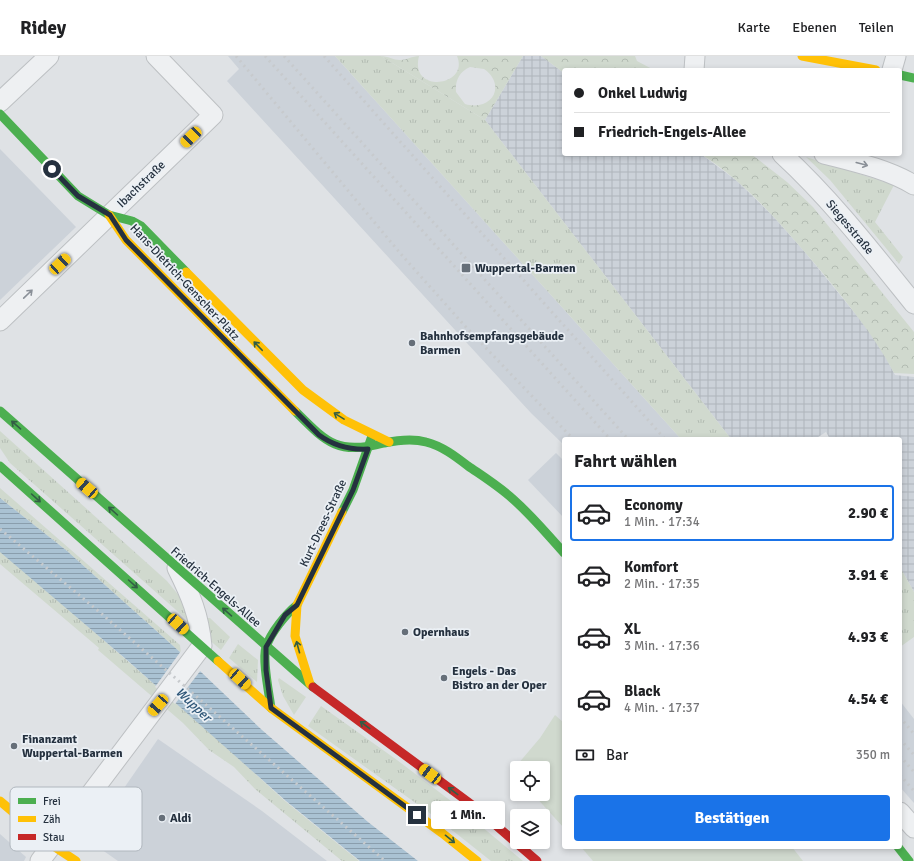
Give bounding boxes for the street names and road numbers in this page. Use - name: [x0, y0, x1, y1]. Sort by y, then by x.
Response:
- street label: Ibachstraße: [114, 158, 169, 211]
- street label: Siegesstraße: [822, 197, 877, 258]
- street label: Hans-Dietrich-Genscher-Platz: [127, 221, 243, 344]
- street label: Kurt-Drees-Straße: [297, 477, 350, 569]
- street label: Friedrich-Engels-Allee: [167, 544, 264, 631]

